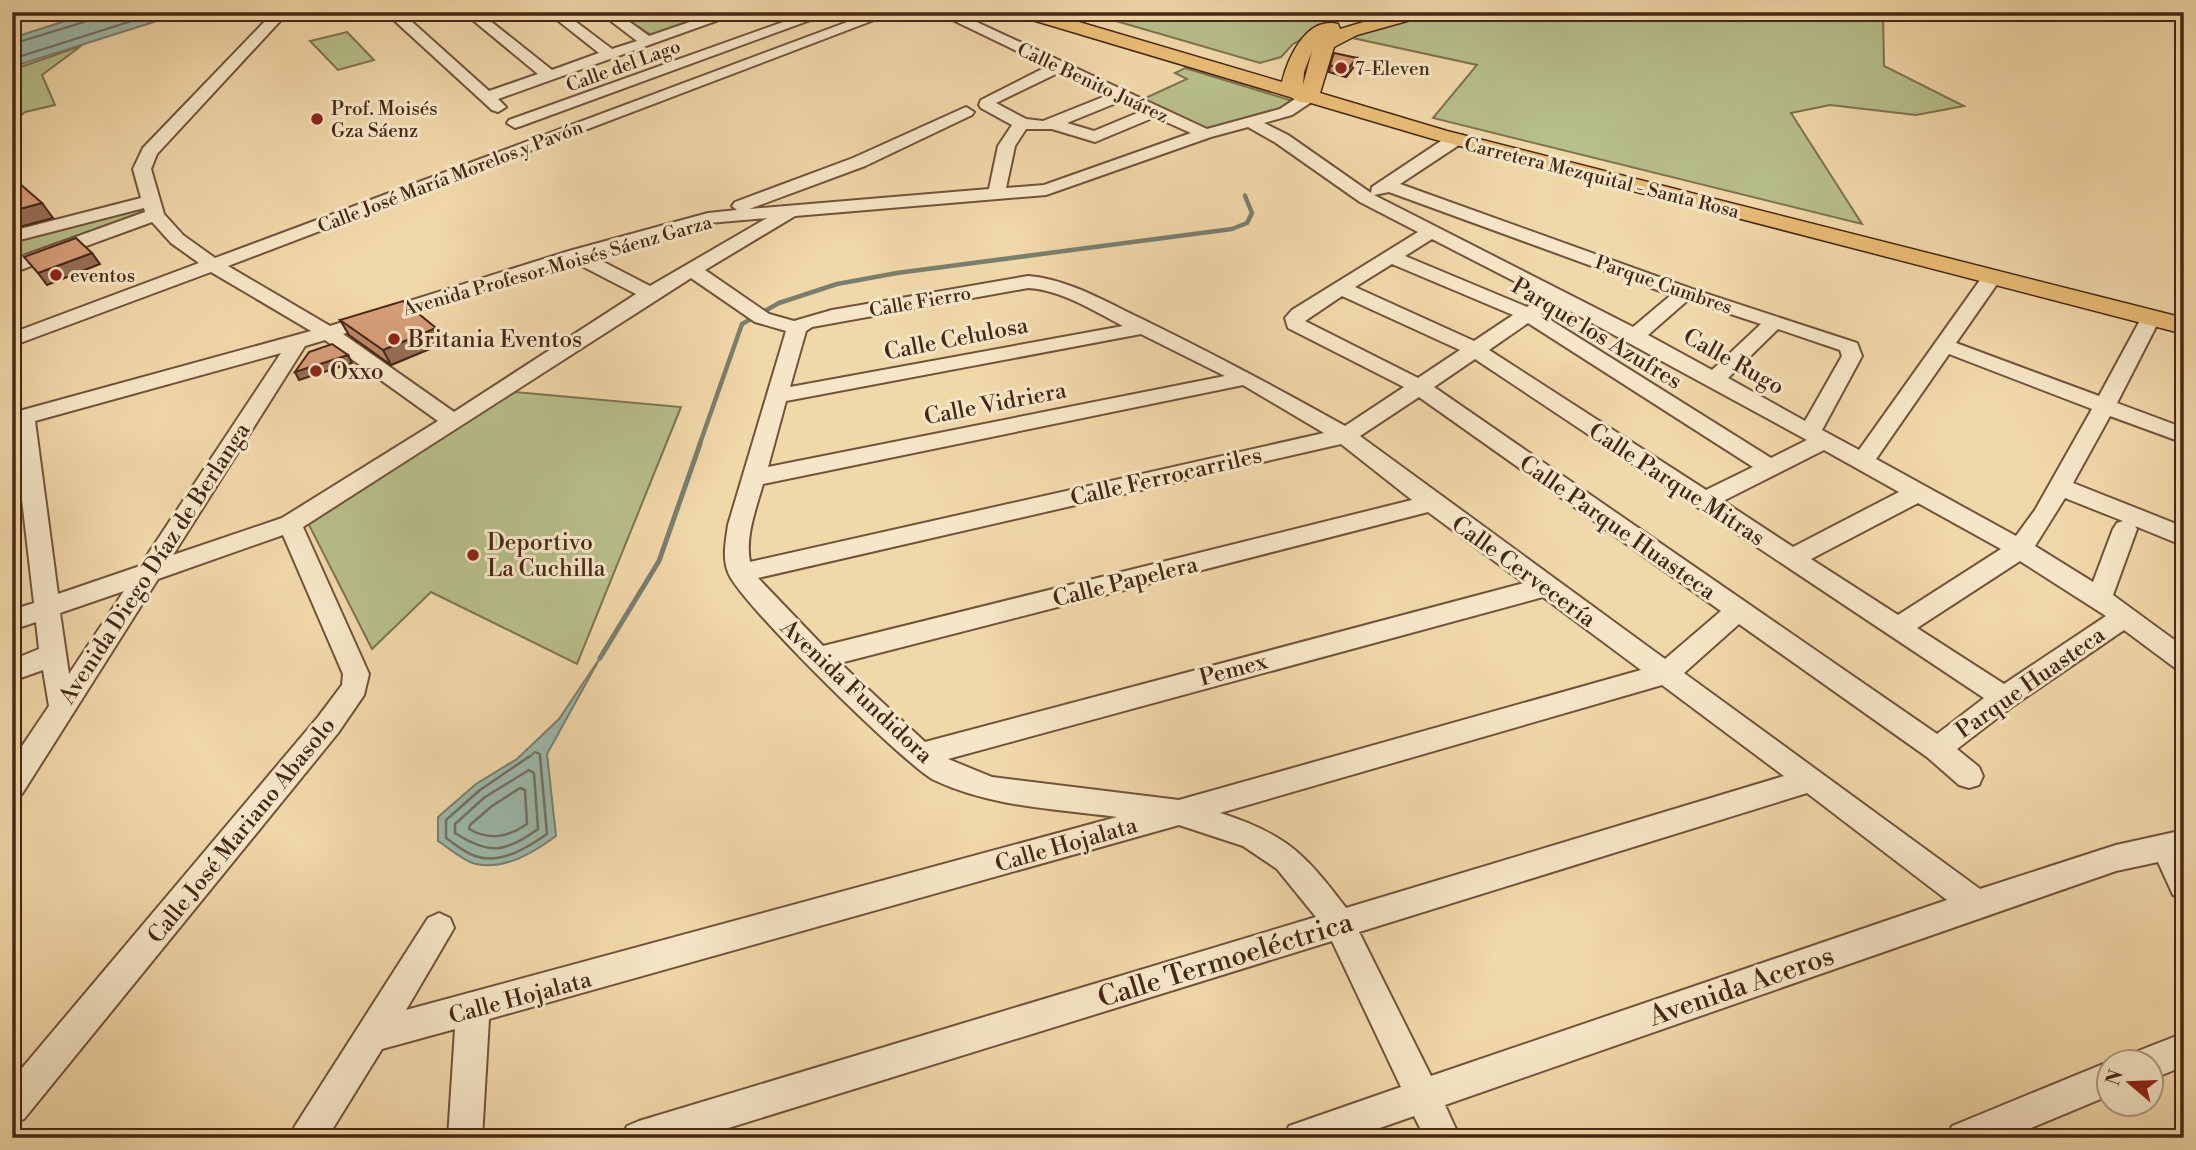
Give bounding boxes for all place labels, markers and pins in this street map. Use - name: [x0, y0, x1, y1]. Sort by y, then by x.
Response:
- place label: 7-Eleven: [1355, 57, 1430, 81]
- marker: 7-Eleven: [1333, 60, 1349, 76]
- place label: Prof. Moisés Gza Sáenz: [331, 97, 438, 143]
- marker: Prof. Moisés Gza Sáenz: [309, 111, 325, 127]
- place label: eventos: [70, 264, 135, 288]
- marker: eventos: [48, 267, 64, 283]
- place label: Britania Eventos: [407, 326, 582, 354]
- marker: Britania Eventos: [386, 331, 402, 347]
- place label: Oxxo: [330, 358, 384, 386]
- marker: Oxxo: [308, 363, 324, 379]
- place label: Deportivo La Cuchilla: [487, 529, 606, 583]
- marker: Deportivo La Cuchilla: [465, 547, 481, 563]

